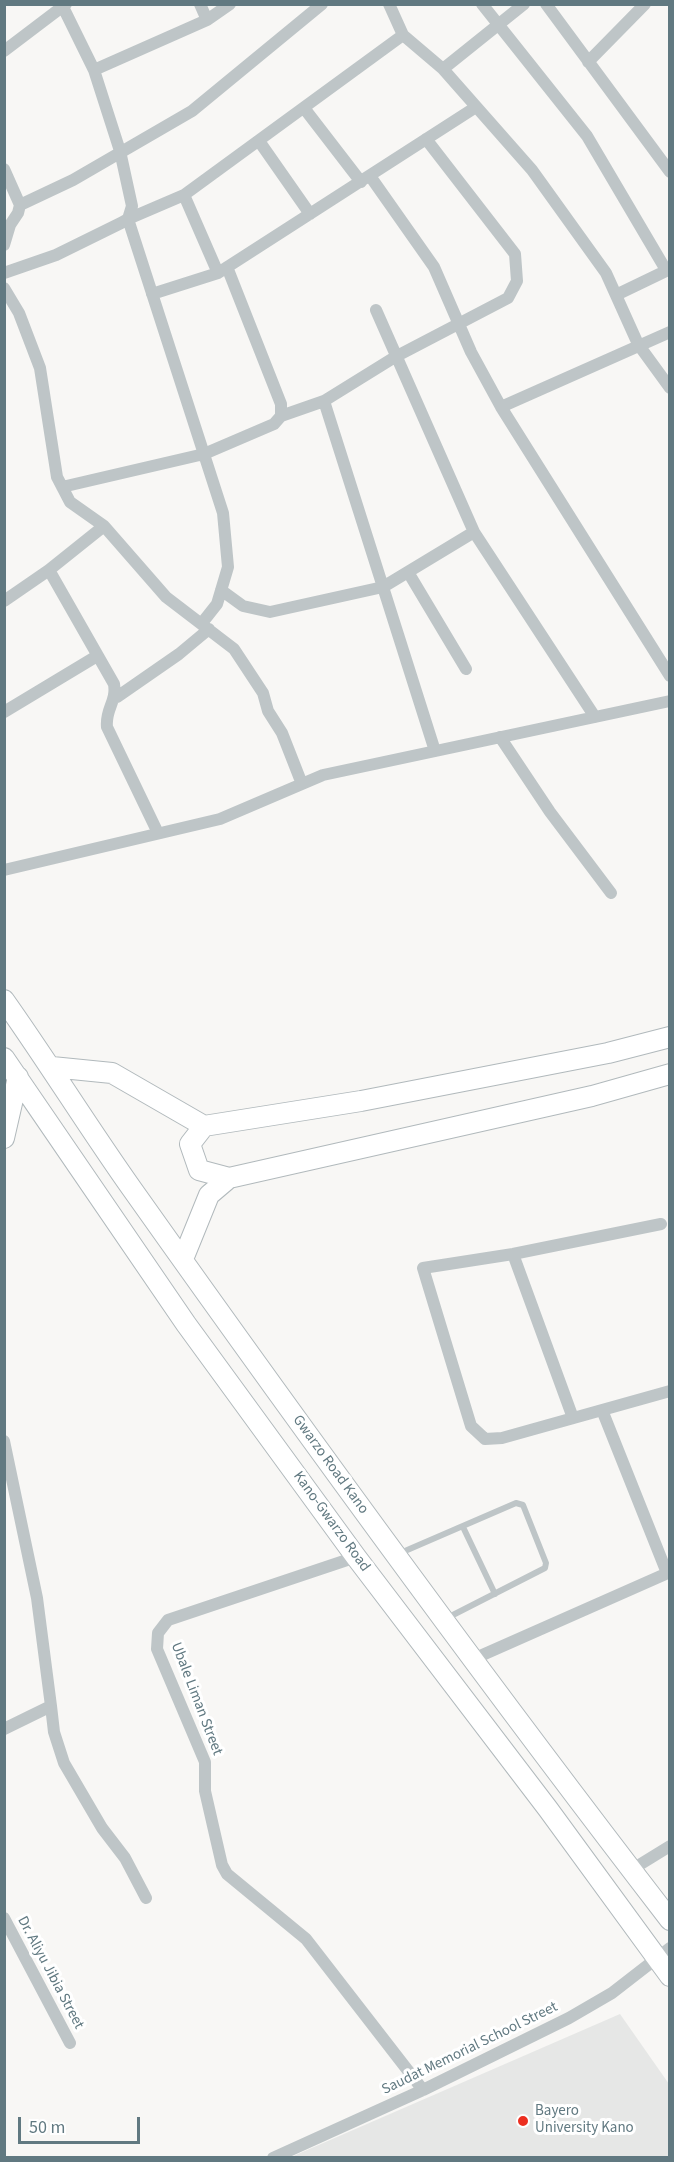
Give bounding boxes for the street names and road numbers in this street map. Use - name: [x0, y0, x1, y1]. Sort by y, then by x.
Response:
- street label: Gwarzo Road Kano: [288, 1412, 372, 1518]
- street label: Kano-Gwarzo Road: [289, 1468, 373, 1576]
- street label: Ubale Liman Street: [166, 1640, 226, 1758]
- street label: Dr. Aliyu Jibia Street: [13, 1914, 87, 2032]
- street label: Saudat Memorial School Street: [379, 1999, 561, 2099]

